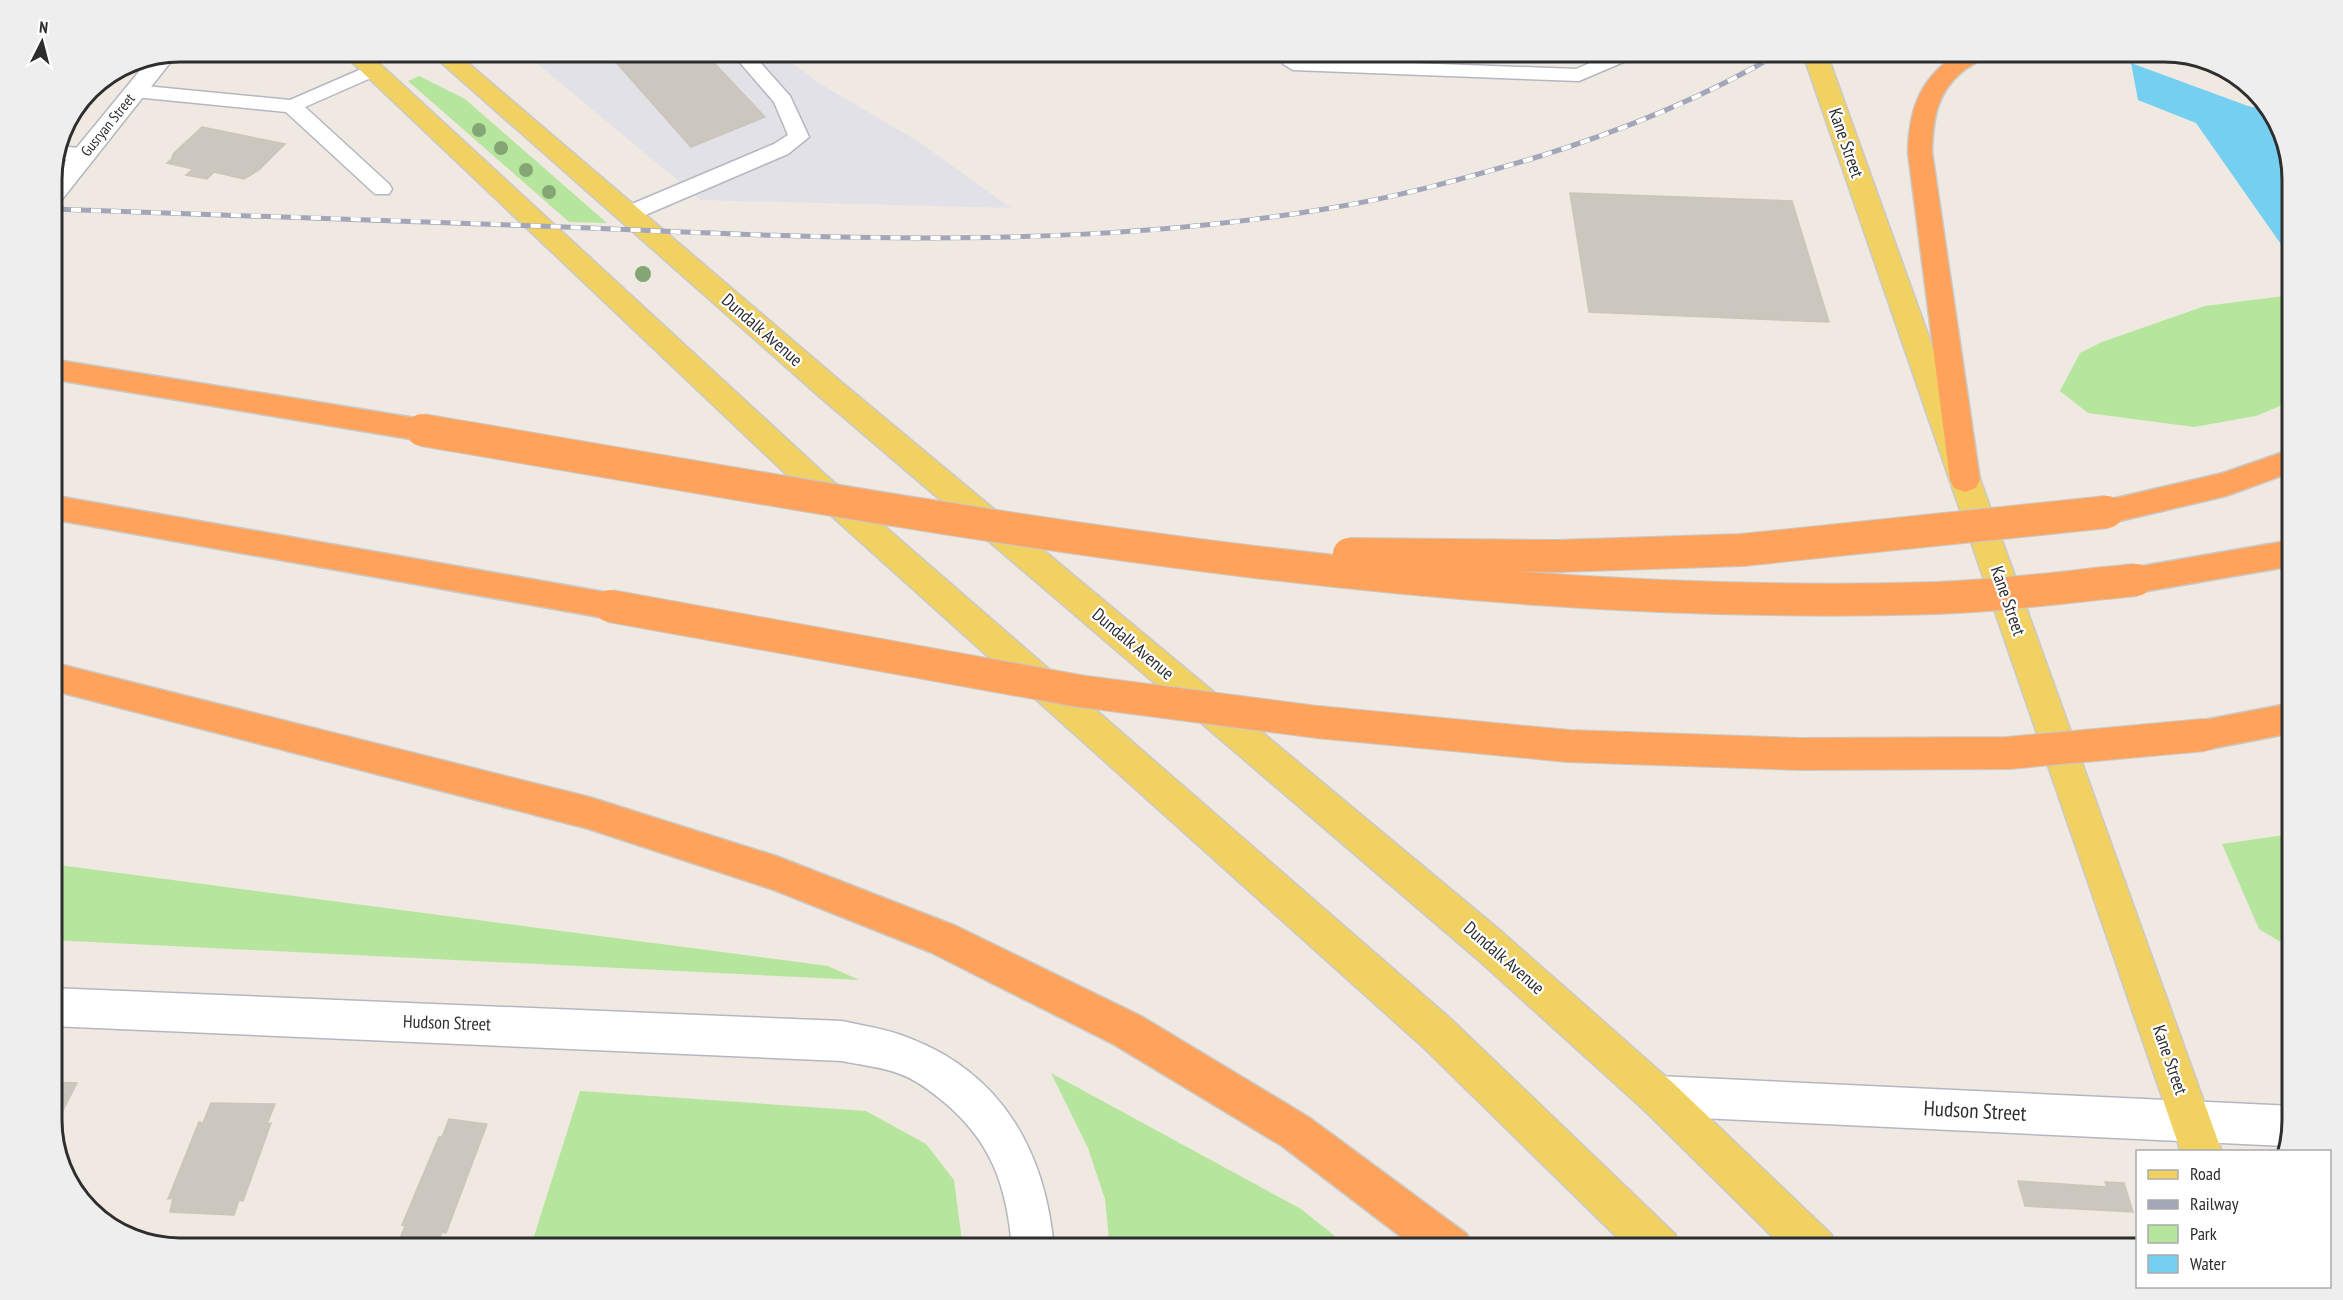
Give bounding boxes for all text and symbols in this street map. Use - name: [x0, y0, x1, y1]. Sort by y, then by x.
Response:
- north arrow: [12, 12, 72, 72]
- text: N: [38, 17, 49, 37]
- street label: Gusryan Street: [76, 89, 139, 160]
- street label: Kane Street: [1824, 105, 1869, 181]
- street label: Dundalk Avenue: [717, 288, 808, 371]
- street label: Kane Street: [1986, 563, 2031, 639]
- street label: Dundalk Avenue: [1088, 603, 1179, 684]
- street label: Dundalk Avenue: [1459, 916, 1550, 999]
- street label: Hudson Street: [403, 1009, 491, 1036]
- street label: Kane Street: [2148, 1022, 2193, 1098]
- street label: Hudson Street: [1923, 1094, 2027, 1127]
- legend: [2136, 1150, 2331, 1288]
- text: Road: [2190, 1162, 2221, 1185]
- text: Railway: [2190, 1192, 2239, 1215]
- text: Park: [2190, 1222, 2217, 1245]
- text: Water: [2190, 1252, 2226, 1275]

